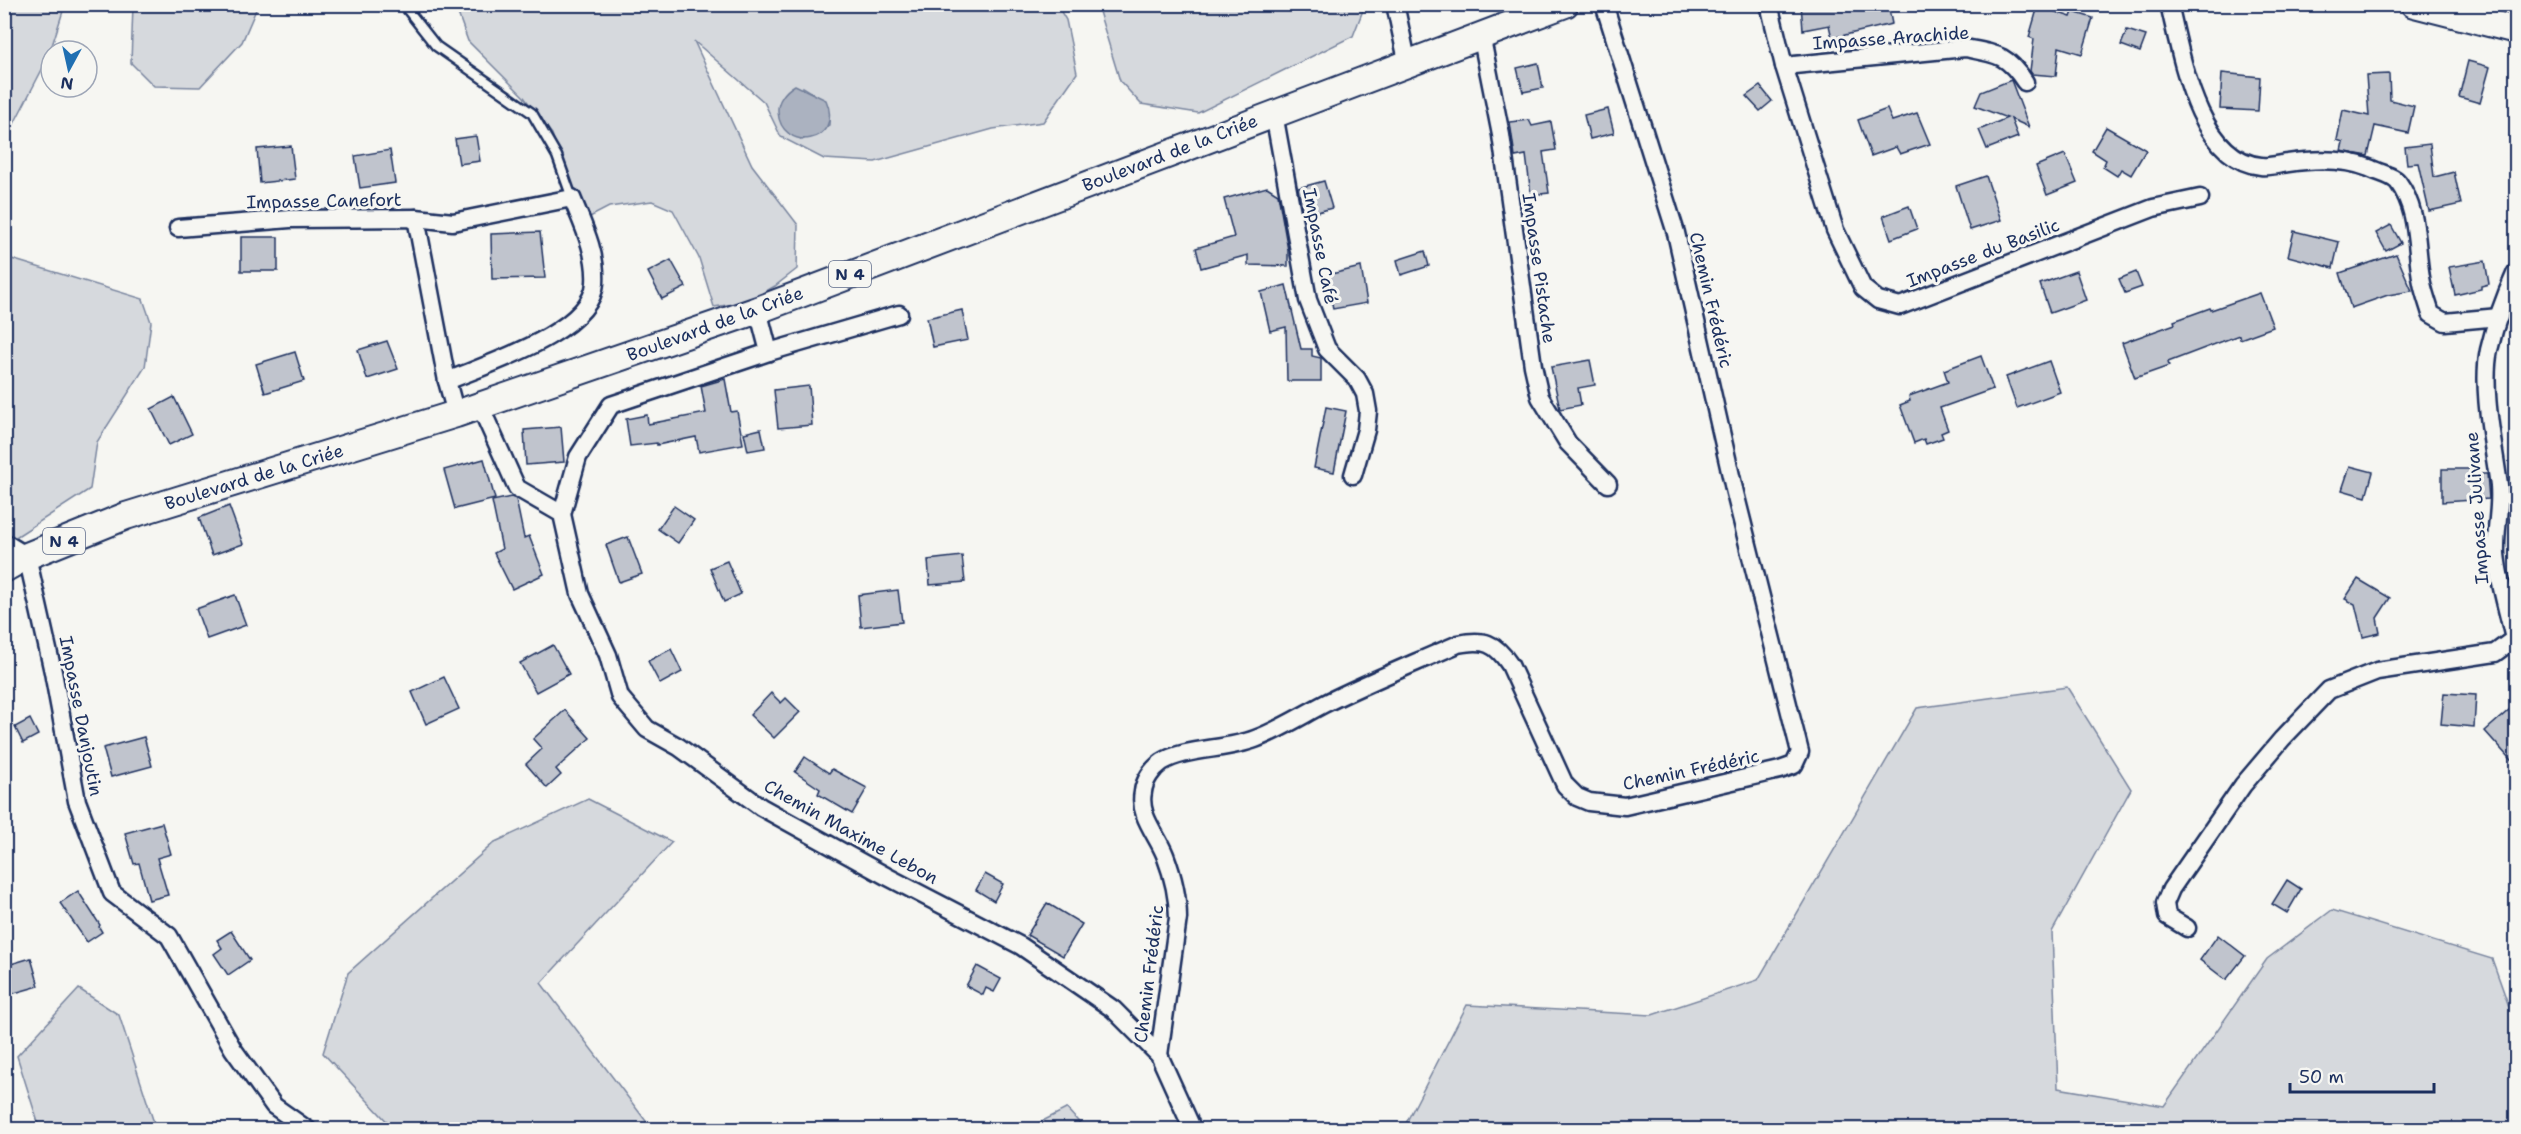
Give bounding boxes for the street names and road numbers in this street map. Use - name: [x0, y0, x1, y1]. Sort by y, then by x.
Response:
- street label: Impasse Arachide: [1812, 21, 1970, 55]
- street label: Boulevard de la Criée: [1079, 108, 1261, 198]
- street label: Impasse Café: [1297, 186, 1343, 306]
- street label: Impasse Canefort: [246, 188, 402, 214]
- street label: Impasse Pistache: [1517, 191, 1561, 345]
- street label: Impasse du Basilic: [1903, 213, 2063, 293]
- street label: Chemin Frédéric: [1684, 230, 1738, 370]
- road number: N 4: [829, 261, 871, 287]
- street label: Boulevard de la Criée: [623, 281, 807, 367]
- street label: Impasse Julivane: [2460, 431, 2494, 585]
- street label: Boulevard de la Criée: [161, 438, 347, 516]
- road number: N 4: [43, 528, 85, 554]
- street label: Impasse Danjoutin: [54, 634, 108, 798]
- street label: Chemin Frédéric: [1621, 744, 1761, 796]
- street label: Chemin Maxime Lebon: [760, 774, 942, 890]
- street label: Chemin Frédéric: [1129, 904, 1169, 1044]

